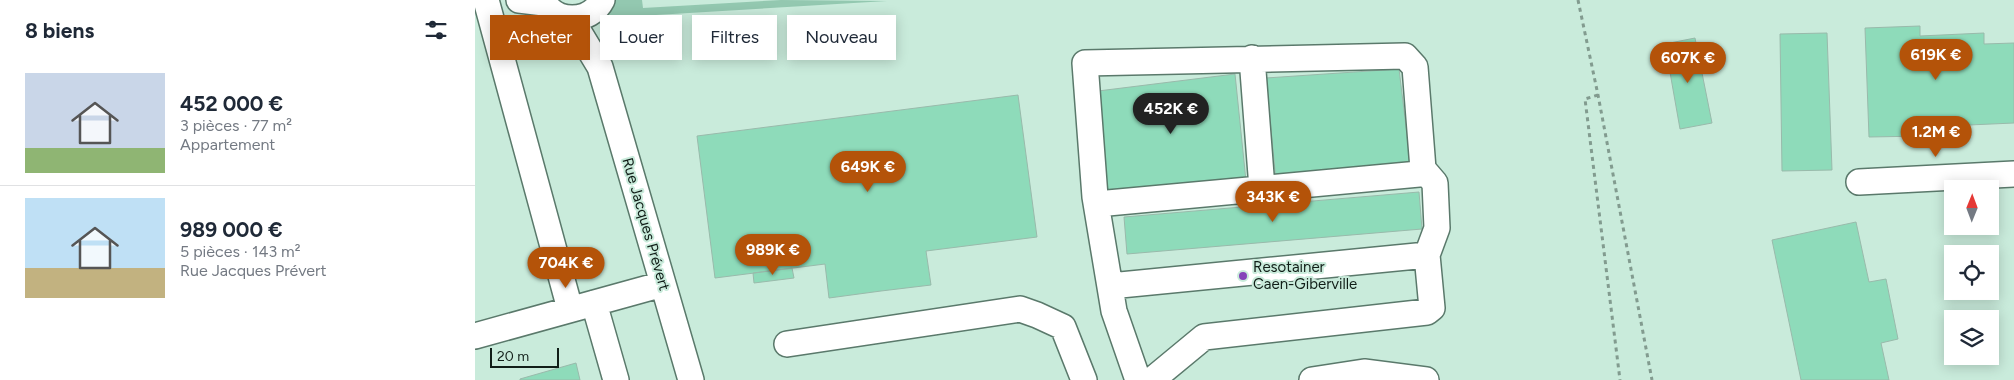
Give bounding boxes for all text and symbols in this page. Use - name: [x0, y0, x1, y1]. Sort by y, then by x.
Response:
- chip: Acheter: [490, 15, 590, 60]
- chip: Louer: [600, 15, 682, 60]
- chip: Filtres: [692, 15, 777, 60]
- chip: Nouveau: [787, 15, 896, 60]
- icon: filters: [422, 16, 450, 44]
- text: 8 biens: [25, 18, 94, 43]
- pin: 619K €: [1895, 38, 1977, 81]
- pin: 607K €: [1647, 42, 1729, 84]
- text: 619K €: [1911, 45, 1961, 64]
- text: 607K €: [1661, 48, 1715, 67]
- text: 452 000 €: [180, 91, 283, 116]
- pin: 452K €: [1130, 92, 1212, 135]
- icon: home: [65, 93, 125, 153]
- text: 452K €: [1144, 99, 1198, 118]
- text: 3 pièces · 77 m²: [180, 116, 292, 135]
- pin: 1.2M €: [1895, 116, 1977, 158]
- text: 1.2M €: [1912, 122, 1960, 141]
- text: Appartement: [180, 135, 275, 154]
- pin: 649K €: [827, 150, 909, 193]
- street label: Rue Jacques Prévert: [618, 156, 674, 293]
- text: 649K €: [841, 157, 895, 176]
- pin: 343K €: [1232, 180, 1314, 223]
- north arrow: [1944, 180, 1999, 235]
- map controls: [1944, 180, 1999, 365]
- text: 343K €: [1246, 187, 1300, 206]
- text: 989 000 €: [180, 217, 283, 242]
- icon: home: [65, 218, 125, 278]
- pin: 989K €: [732, 234, 814, 276]
- text: 989K €: [746, 240, 800, 259]
- text: 5 pièces · 143 m²: [180, 242, 300, 261]
- button: locate: [1944, 245, 1999, 300]
- pin: 704K €: [525, 246, 607, 289]
- text: 704K €: [539, 253, 593, 272]
- place label: Resotainer Caen-Giberville: [1253, 258, 1357, 293]
- text: Rue Jacques Prévert: [180, 261, 326, 280]
- marker: Resotainer Caen-Giberville: [1237, 270, 1249, 282]
- button: layers: [1944, 310, 1999, 365]
- scale bar: [490, 345, 559, 368]
- text: 20 m: [497, 348, 529, 365]

